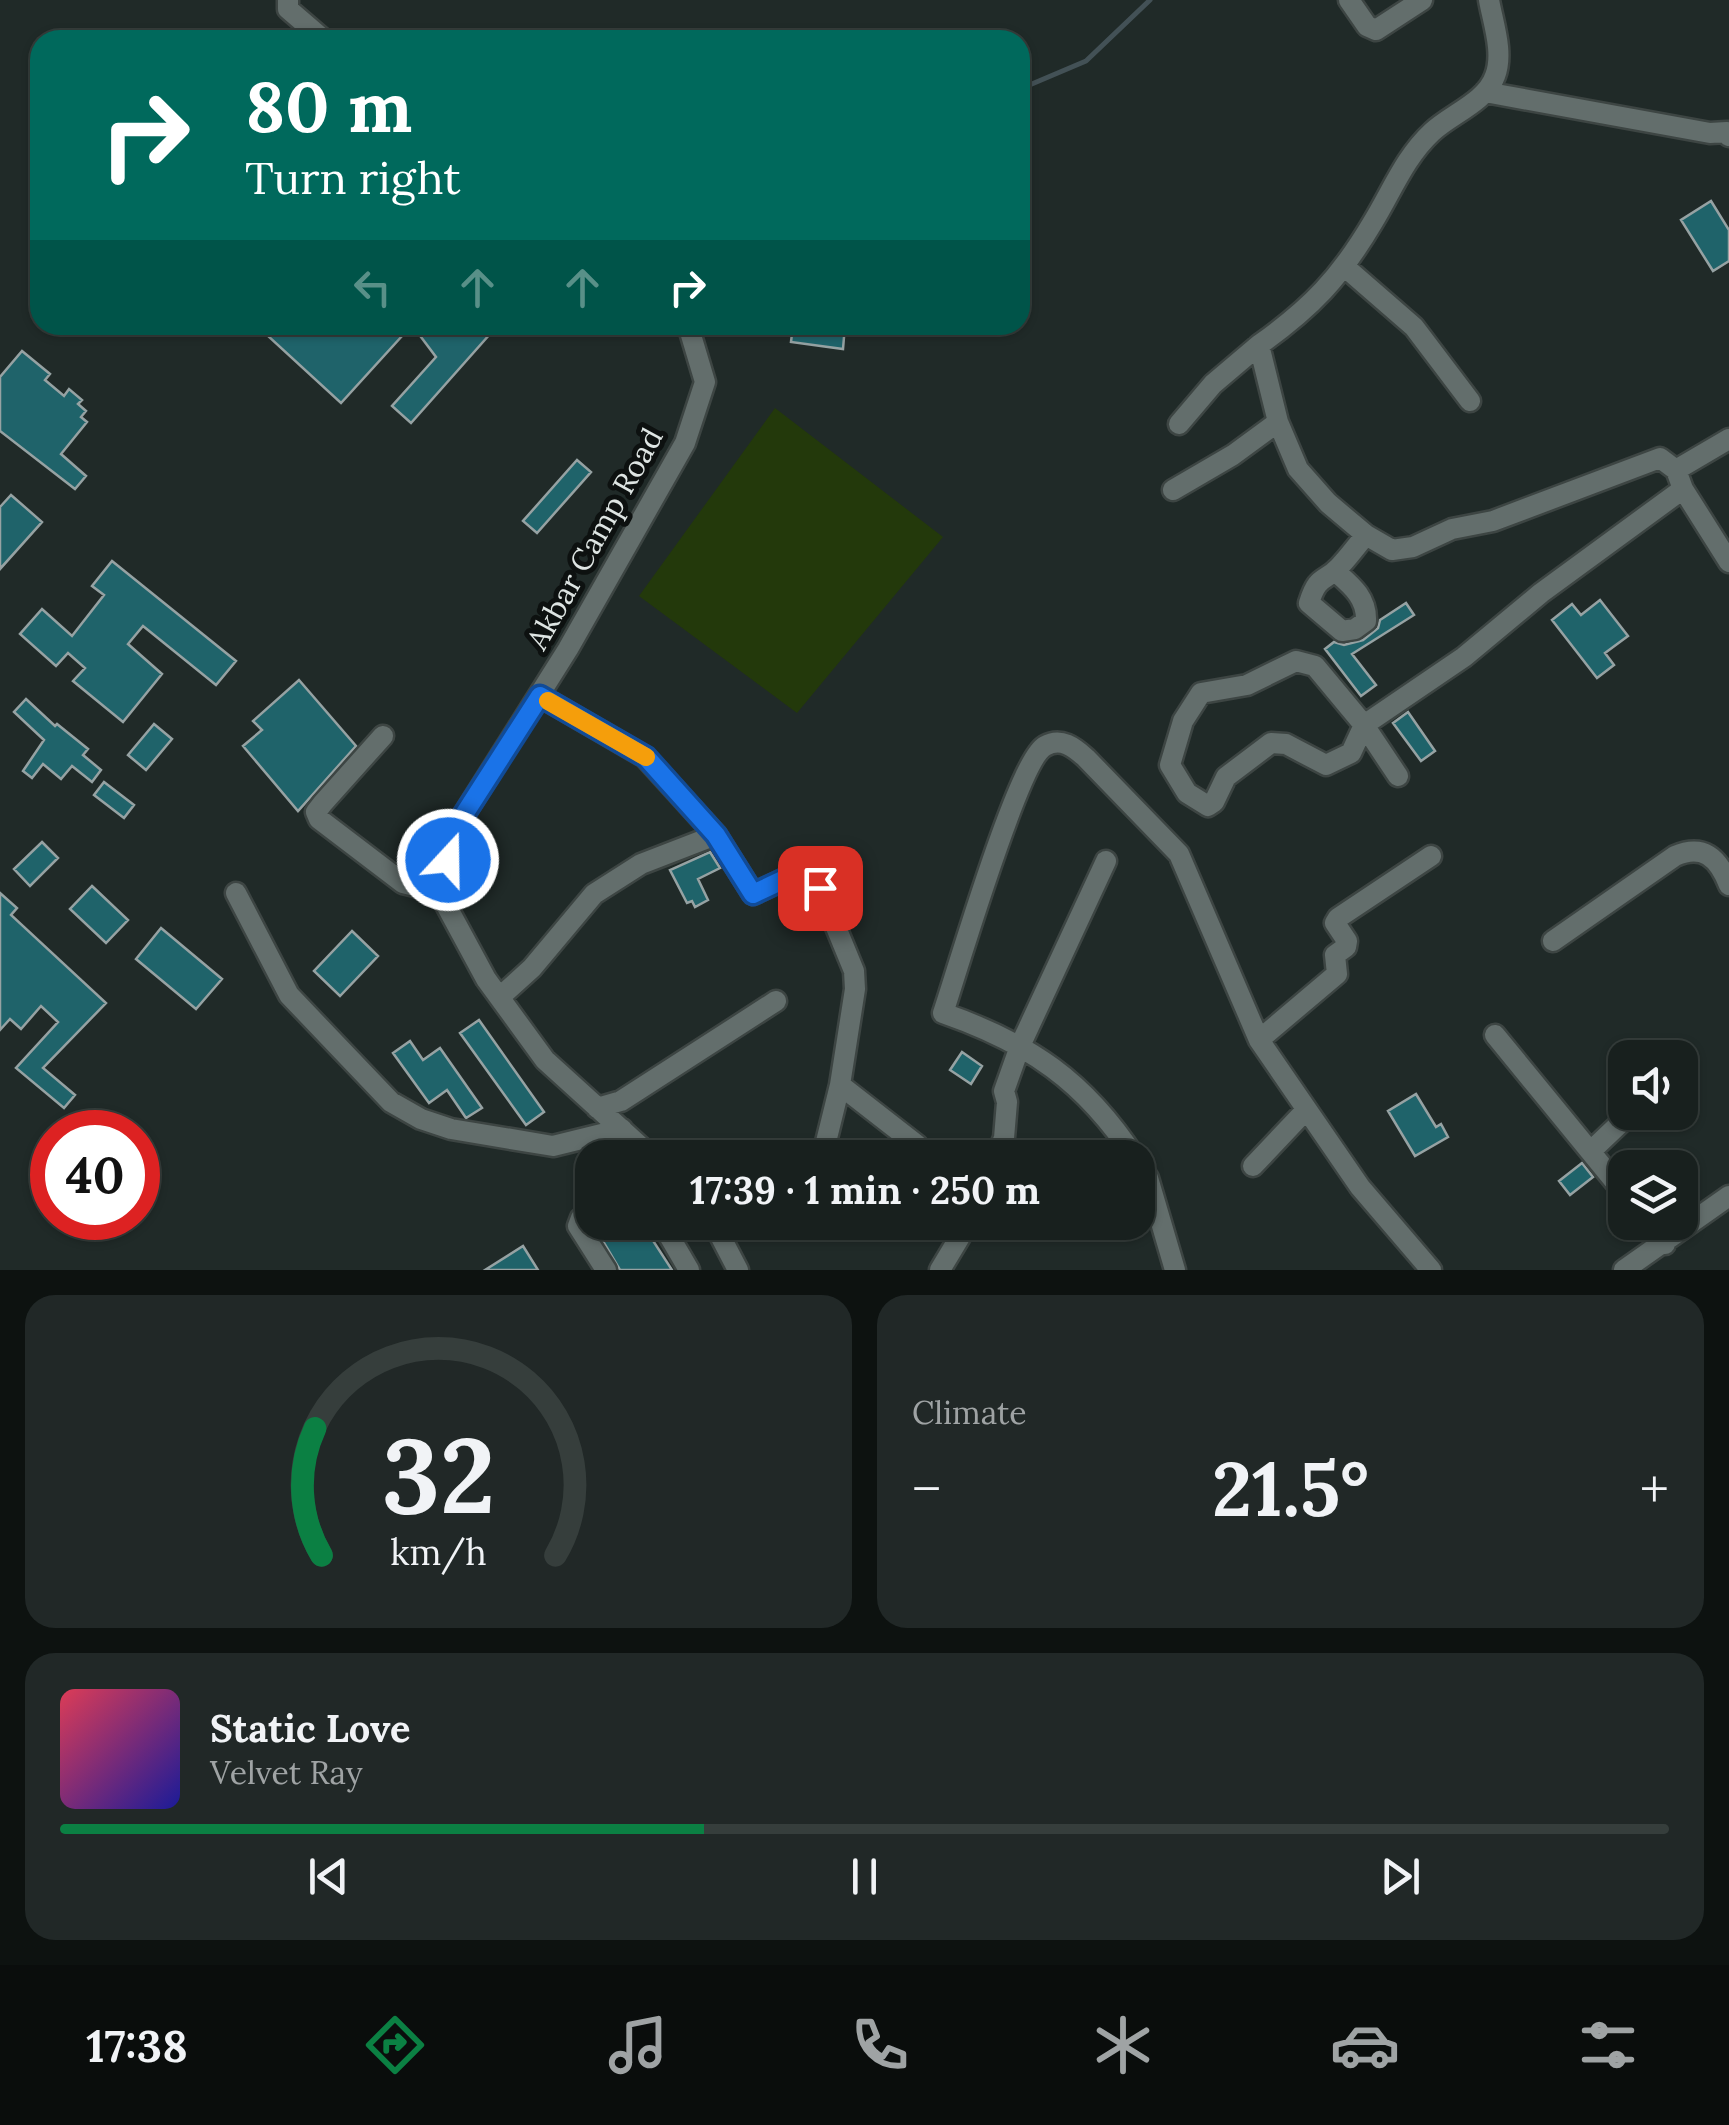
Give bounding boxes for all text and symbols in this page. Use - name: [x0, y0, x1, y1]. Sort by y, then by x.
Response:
- text: 80 m: [245, 62, 412, 151]
- icon: right: [80, 70, 210, 200]
- text: Turn right: [245, 149, 461, 206]
- icon: left: [345, 260, 400, 315]
- icon: ahead: [450, 260, 505, 315]
- icon: ahead: [555, 260, 610, 315]
- icon: right: [660, 260, 715, 315]
- street label: Akbar Camp Road: [517, 421, 671, 657]
- position arrow: [396, 808, 500, 912]
- pin: [778, 846, 863, 931]
- icon: arrive: [793, 861, 848, 916]
- map controls: [1608, 1040, 1698, 1240]
- button: sound: [1608, 1040, 1698, 1130]
- speed limit sign: 40: [30, 1110, 160, 1240]
- button: layers: [1608, 1150, 1698, 1240]
- text: 17:39 · 1 min · 250 m: [690, 1166, 1040, 1214]
- text: Climate: [912, 1392, 1027, 1433]
- text: 32: [382, 1408, 495, 1541]
- text: 21.5°: [1212, 1441, 1369, 1537]
- text: −: [912, 1454, 941, 1524]
- text: +: [1640, 1454, 1669, 1524]
- text: km/h: [390, 1529, 487, 1575]
- text: Static Love: [210, 1704, 410, 1752]
- text: Velvet Ray: [210, 1752, 363, 1793]
- icon: previous: [301, 1849, 356, 1904]
- icon: pause: [837, 1849, 892, 1904]
- icon: next: [1373, 1849, 1428, 1904]
- icon: directions: [360, 2010, 430, 2080]
- icon: music: [603, 2010, 673, 2080]
- icon: phone: [845, 2010, 915, 2080]
- icon: climate: [1088, 2010, 1158, 2080]
- icon: car: [1330, 2010, 1400, 2080]
- icon: filters: [1573, 2010, 1643, 2080]
- text: 17:38: [86, 2017, 188, 2074]

